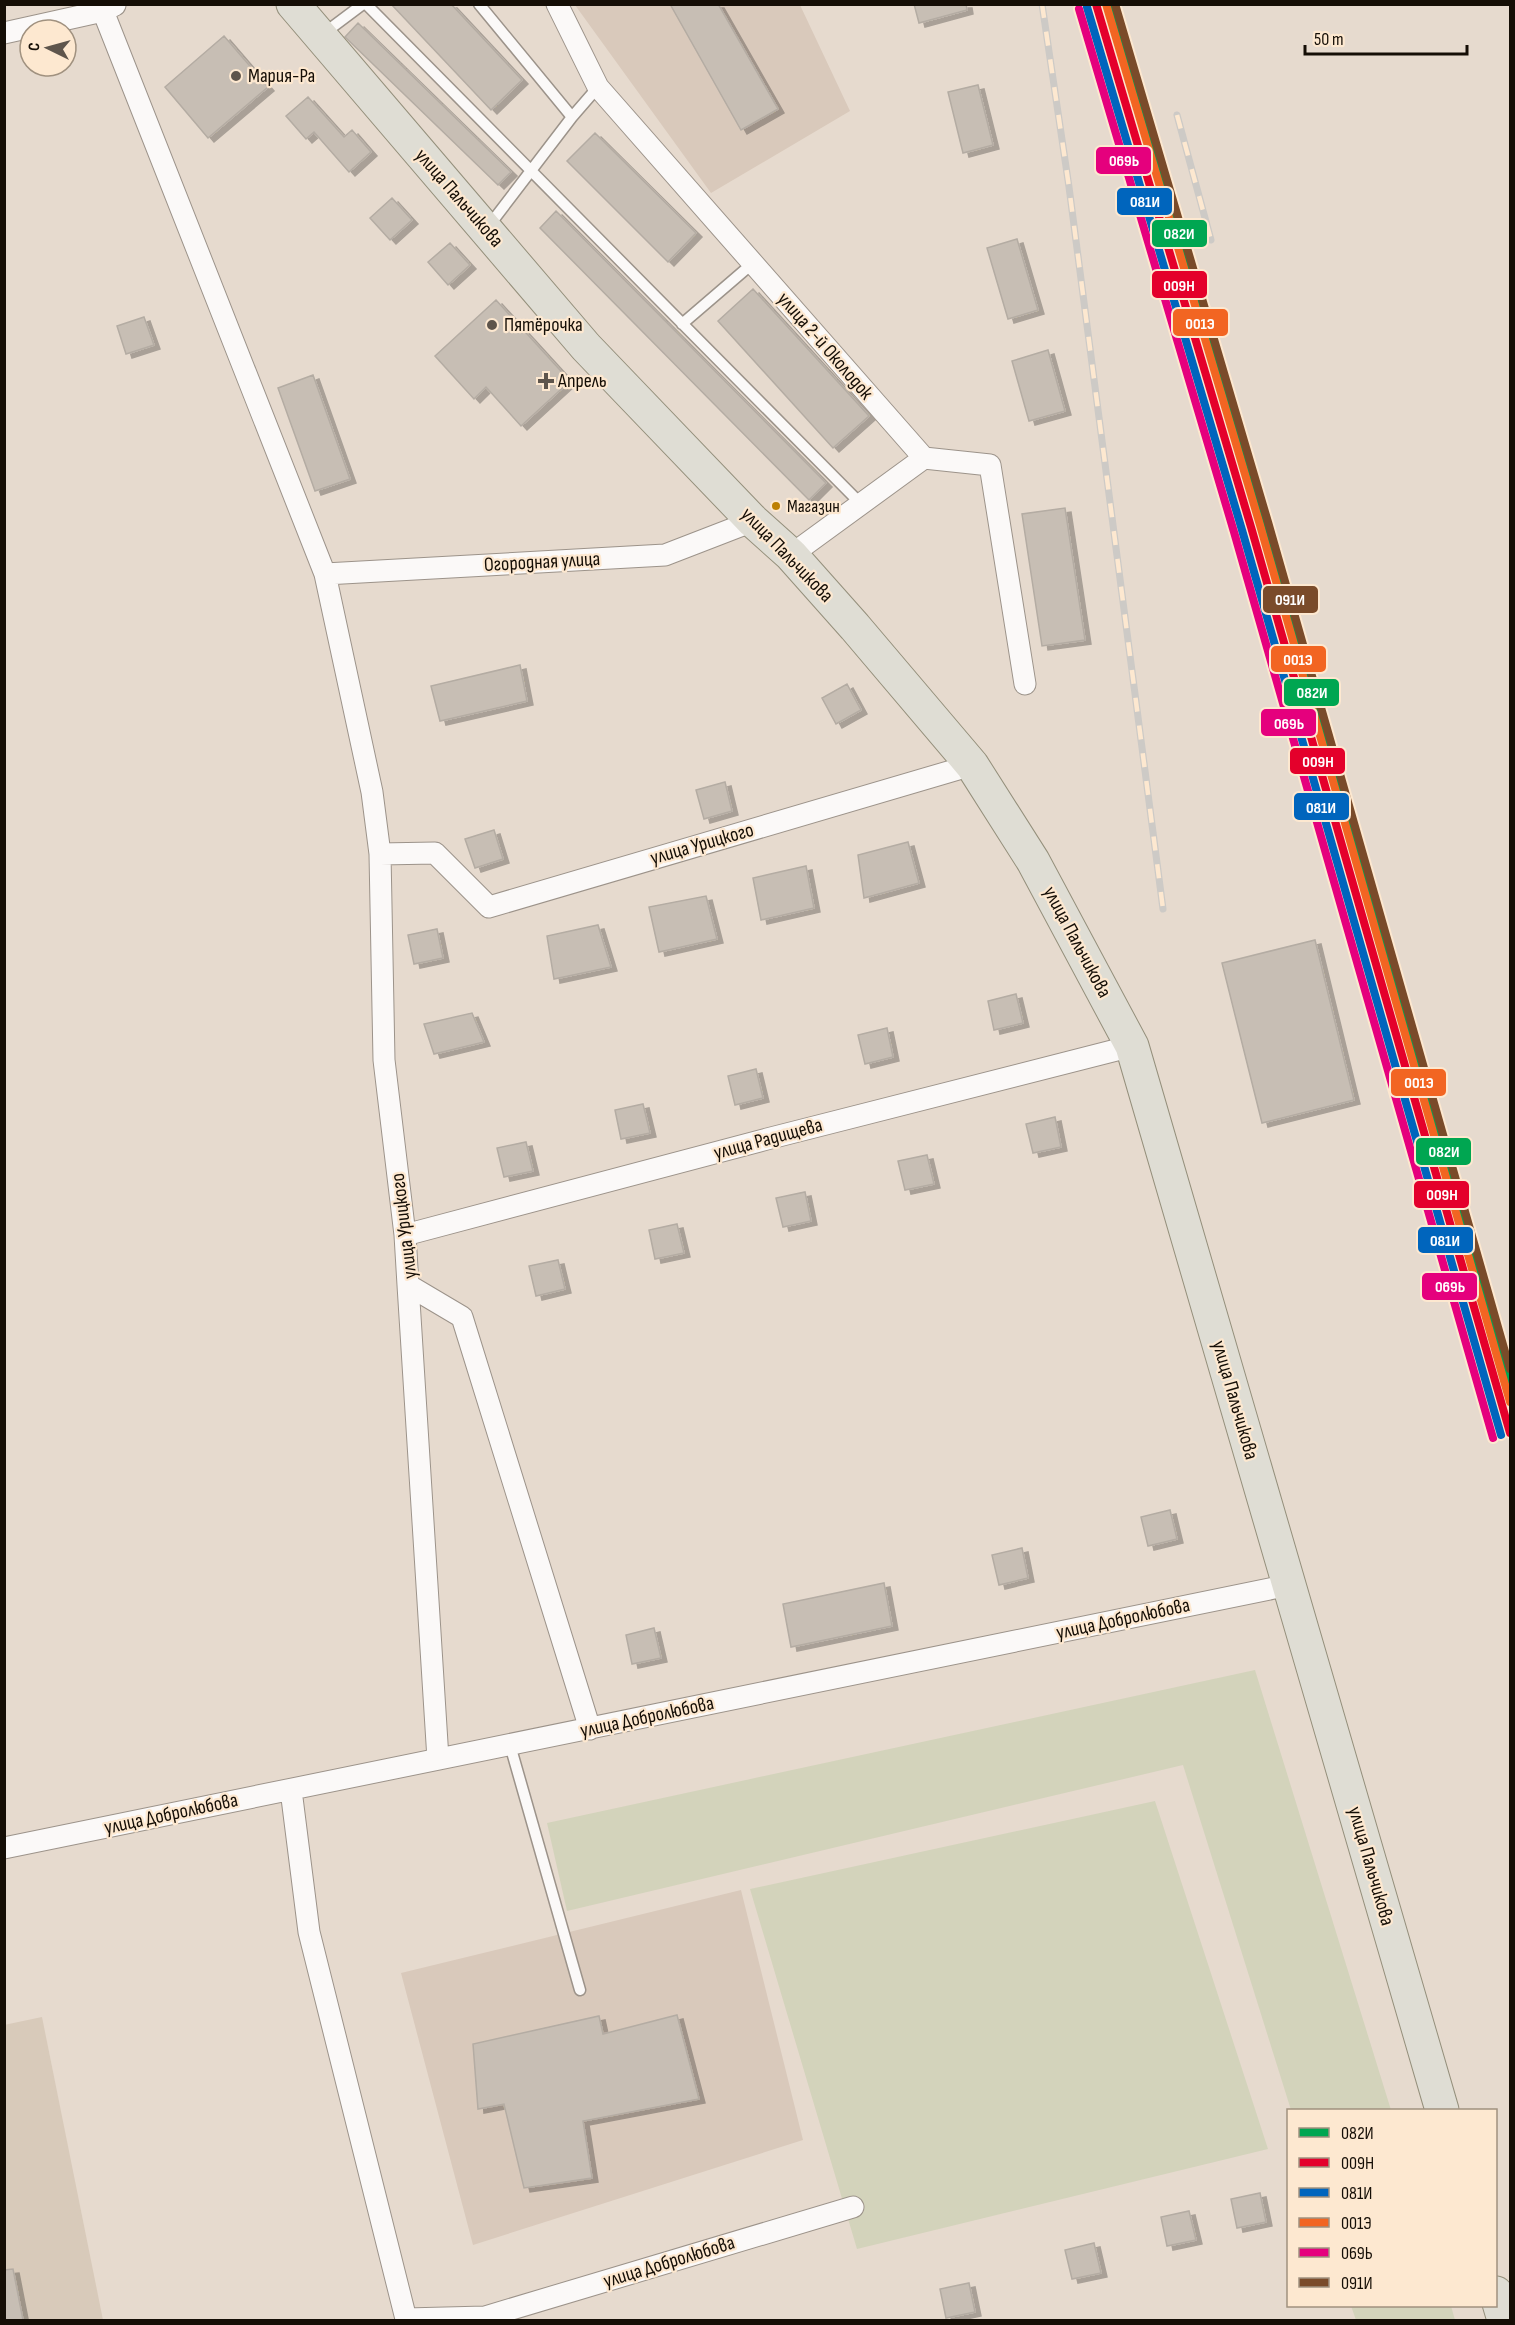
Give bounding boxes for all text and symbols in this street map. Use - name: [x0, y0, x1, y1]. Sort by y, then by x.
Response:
- north arrow: [18, 18, 78, 78]
- scale bar: [1305, 18, 1467, 56]
- text: 50 m: [1314, 29, 1344, 50]
- text: С: [25, 42, 44, 52]
- place label: Мария-Ра: [248, 64, 315, 88]
- marker: Мария-Ра: [229, 69, 243, 83]
- street label: улица Пальчикова: [410, 144, 508, 252]
- line badge: 069Ь: [1095, 146, 1152, 175]
- text: 069Ь: [1109, 152, 1139, 171]
- line badge: 081И: [1116, 187, 1173, 216]
- text: 081И: [1130, 193, 1160, 212]
- line badge: 082И: [1151, 219, 1208, 248]
- text: 082И: [1164, 225, 1194, 244]
- line badge: 009Н: [1151, 270, 1208, 299]
- text: 009Н: [1163, 277, 1195, 296]
- street label: улица 2-й Околодок: [772, 287, 878, 405]
- line badge: 001Э: [1172, 308, 1229, 337]
- place label: Пятёрочка: [504, 313, 583, 337]
- text: 001Э: [1185, 315, 1215, 334]
- marker: Пятёрочка: [485, 318, 499, 332]
- place label: Апрель: [557, 369, 607, 393]
- marker: Апрель: [539, 374, 553, 388]
- place label: Магазин: [787, 496, 840, 517]
- marker: Магазин: [770, 500, 782, 512]
- street label: улица Пальчикова: [736, 503, 838, 607]
- street label: Огородная улица: [483, 547, 601, 577]
- line badge: 091И: [1262, 585, 1319, 614]
- text: 091И: [1275, 591, 1305, 610]
- line badge: 001Э: [1270, 645, 1327, 673]
- text: 001Э: [1283, 651, 1313, 670]
- line badge: 082И: [1283, 678, 1340, 707]
- text: 082И: [1297, 684, 1327, 703]
- line badge: 069Ь: [1260, 708, 1317, 737]
- text: 069Ь: [1274, 715, 1304, 734]
- line badge: 009Н: [1289, 747, 1346, 775]
- text: 009Н: [1302, 753, 1334, 772]
- line badge: 081И: [1293, 792, 1350, 821]
- text: 081И: [1306, 799, 1336, 818]
- street label: улица Урицкого: [648, 818, 756, 870]
- street label: улица Пальчикова: [1038, 882, 1116, 1002]
- line badge: 001Э: [1390, 1068, 1447, 1097]
- text: 001Э: [1404, 1074, 1434, 1093]
- street label: улица Радищева: [711, 1113, 825, 1165]
- line badge: 082И: [1415, 1137, 1472, 1166]
- text: 082И: [1429, 1143, 1459, 1162]
- street label: улица Урицкого: [386, 1172, 422, 1280]
- line badge: 009Н: [1413, 1180, 1470, 1209]
- text: 009Н: [1426, 1186, 1458, 1205]
- line badge: 081И: [1417, 1226, 1474, 1254]
- text: 081И: [1430, 1232, 1460, 1251]
- line badge: 069Ь: [1421, 1272, 1478, 1301]
- text: 069Ь: [1435, 1278, 1465, 1297]
- street label: улица Пальчикова: [1207, 1338, 1263, 1462]
- street label: улица Добролюбова: [1054, 1593, 1192, 1645]
- street label: улица Добролюбова: [578, 1691, 716, 1743]
- street label: улица Добролюбова: [102, 1788, 240, 1840]
- street label: улица Пальчикова: [1343, 1804, 1399, 1928]
- legend: [1287, 2109, 1497, 2307]
- text: 082И: [1341, 2123, 1374, 2144]
- text: 009Н: [1341, 2153, 1374, 2174]
- text: 081И: [1341, 2183, 1372, 2204]
- text: 001Э: [1341, 2213, 1372, 2234]
- street label: улица Добролюбова: [600, 2231, 738, 2293]
- text: 069Ь: [1341, 2243, 1373, 2264]
- text: 091И: [1341, 2273, 1373, 2294]

